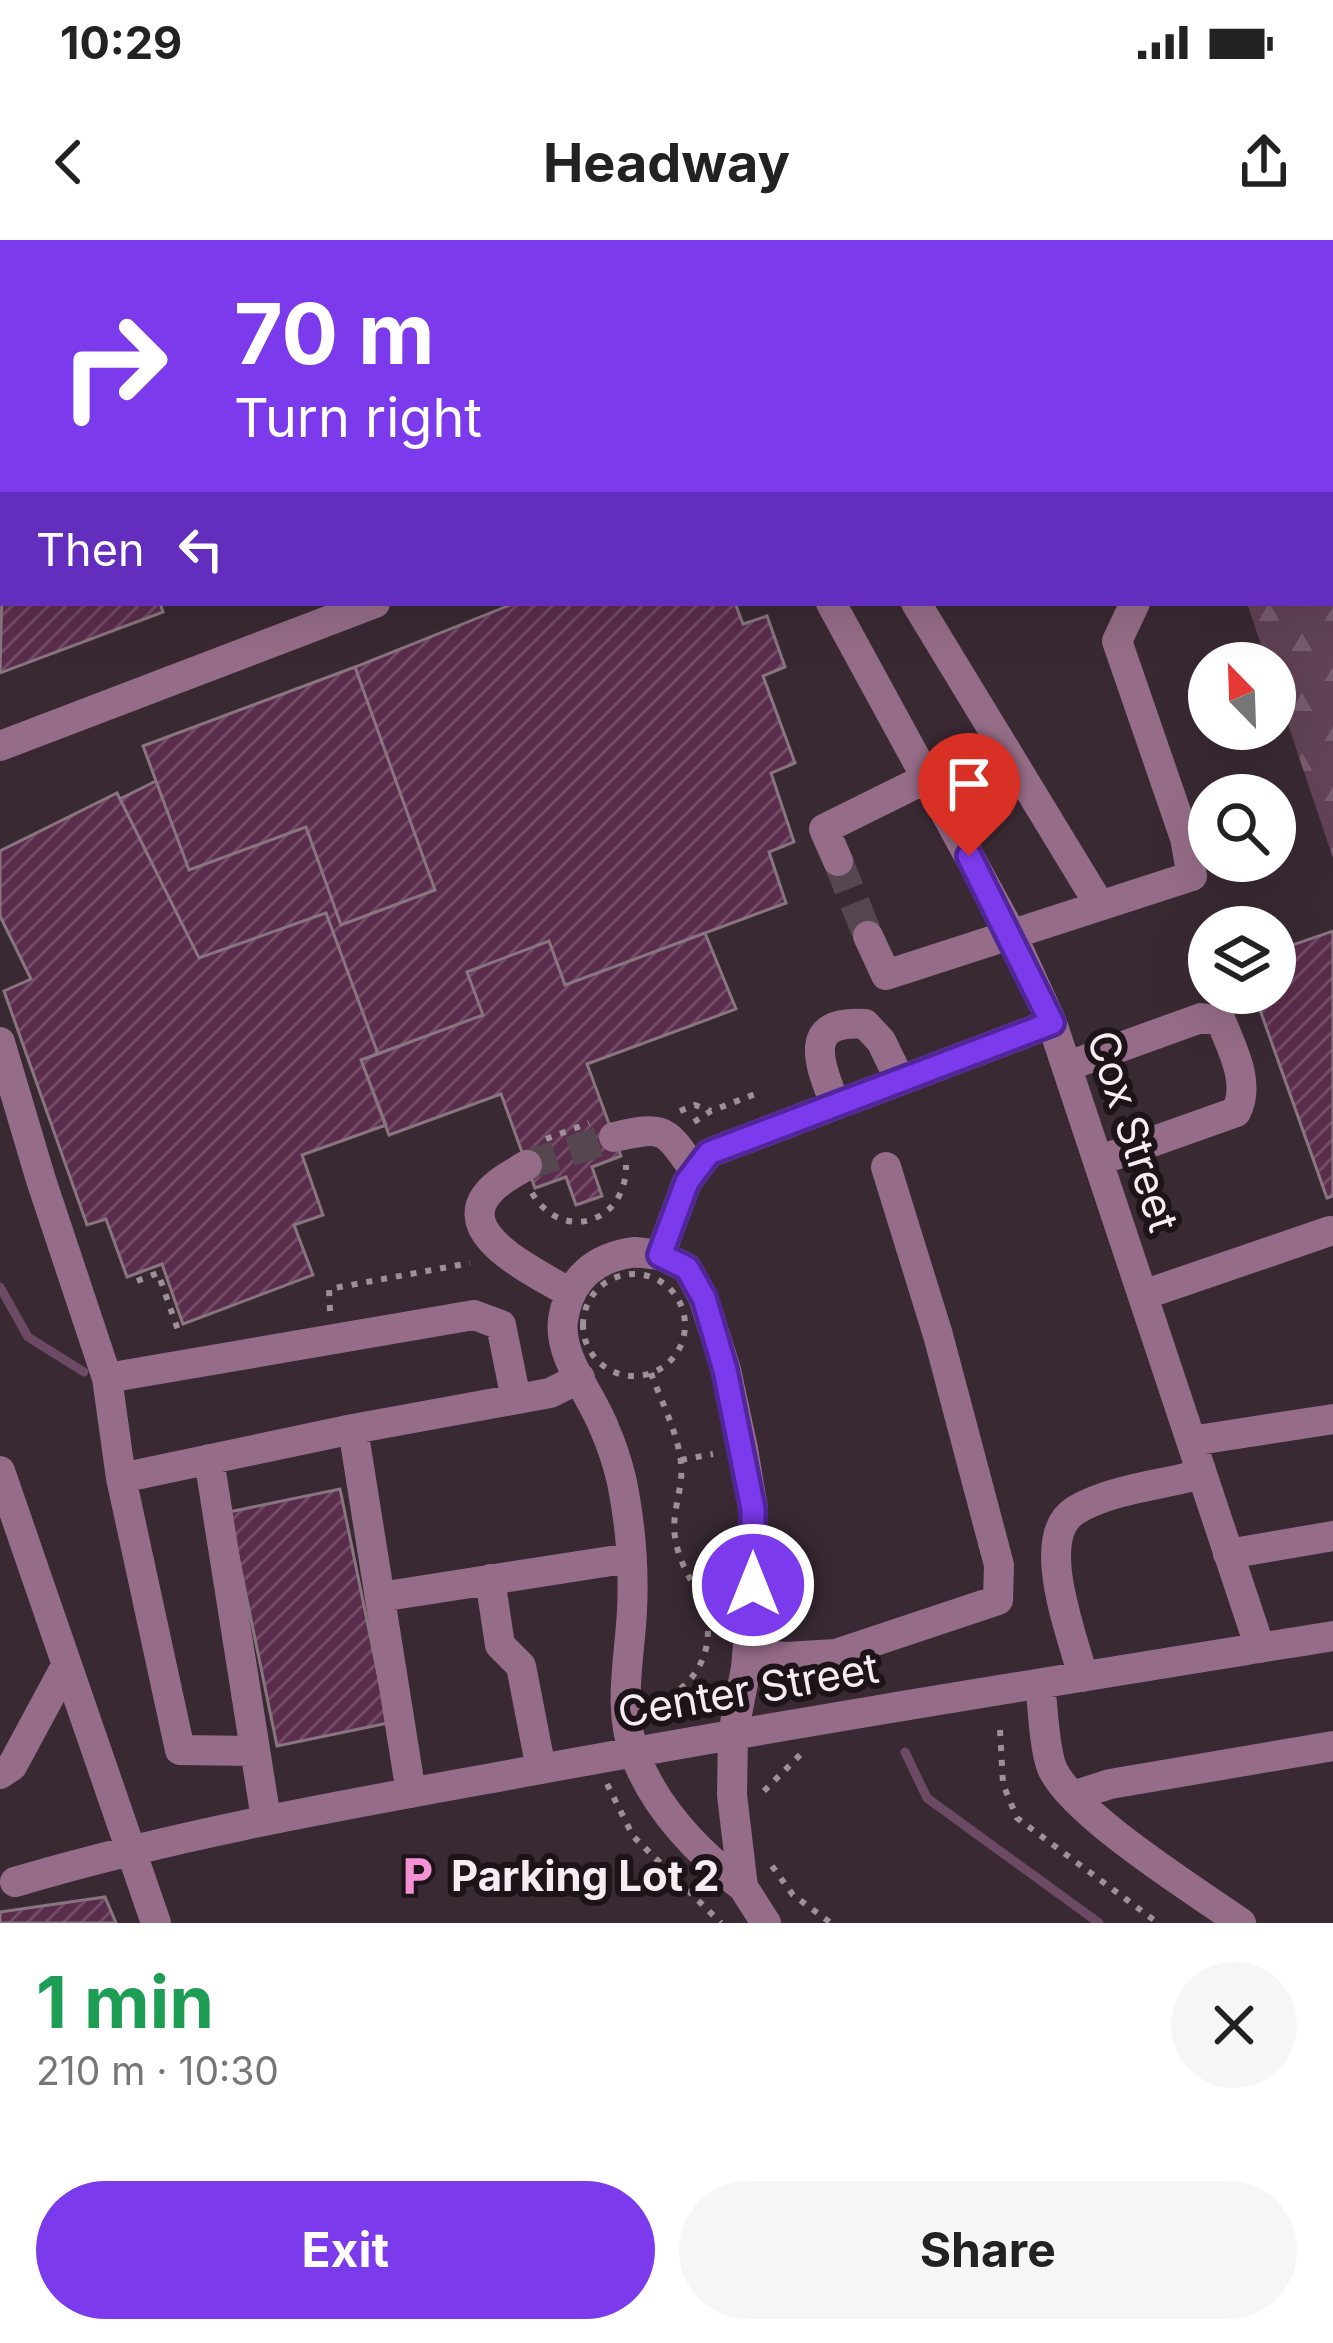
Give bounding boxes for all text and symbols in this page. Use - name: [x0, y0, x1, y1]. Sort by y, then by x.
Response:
- text: 10:29: [60, 15, 182, 70]
- icon: back: [36, 129, 102, 195]
- icon: share: [1231, 129, 1297, 195]
- text: Headway: [543, 130, 790, 195]
- text: 70 m: [234, 283, 435, 384]
- icon: right: [36, 288, 192, 444]
- text: Turn right: [234, 385, 482, 450]
- icon: left: [168, 516, 234, 582]
- text: Then: [36, 522, 144, 577]
- north arrow: [1188, 642, 1296, 750]
- map controls: [1188, 642, 1296, 1014]
- pin: [918, 733, 1020, 856]
- icon: arrive: [936, 751, 1002, 817]
- button: search: [1188, 774, 1296, 882]
- button: layers: [1188, 906, 1296, 1014]
- street label: Cox Street: [1077, 1024, 1190, 1238]
- position arrow: [690, 1522, 816, 1648]
- street label: Center Street: [614, 1641, 882, 1738]
- place label: Parking Lot 2: [451, 1850, 720, 1901]
- parking icon: Parking Lot 2: [394, 1853, 440, 1899]
- text: 1 min: [36, 1958, 214, 2045]
- button: close: [1171, 1962, 1297, 2088]
- text: 210 m · 10:30: [36, 2047, 279, 2094]
- button: Exit: [36, 2181, 655, 2319]
- button: Share: [679, 2181, 1297, 2319]

